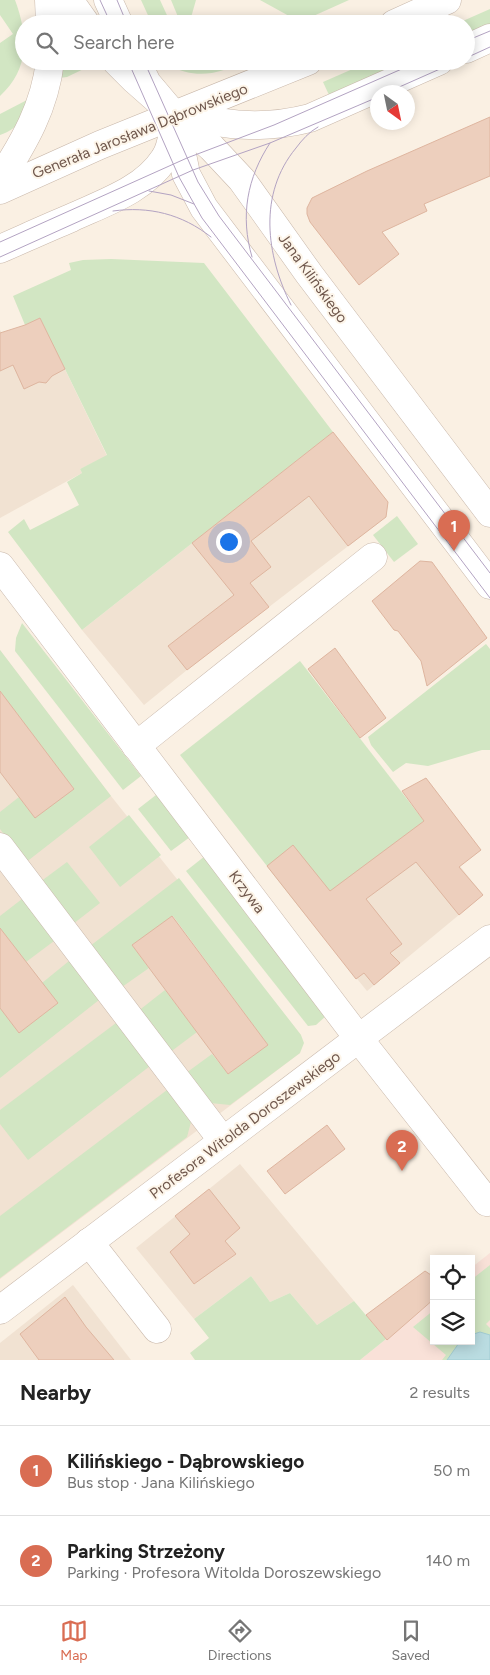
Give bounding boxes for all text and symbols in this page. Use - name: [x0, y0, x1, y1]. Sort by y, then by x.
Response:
- search box: [15, 15, 475, 70]
- icon: search: [33, 29, 61, 57]
- text: Search here: [73, 31, 175, 54]
- street label: Generała Jarosława Dąbrowskiego: [30, 79, 251, 183]
- north arrow: [370, 85, 415, 130]
- street label: Jana Kilińskiego: [274, 230, 352, 327]
- pin: 1: [438, 510, 470, 551]
- your location: [216, 529, 242, 555]
- street label: Krzywa: [225, 867, 269, 917]
- street label: Profesora Witolda Doroszewskiego: [146, 1047, 344, 1203]
- pin: 2: [386, 1130, 418, 1171]
- map controls: [430, 1255, 475, 1345]
- button: locate: [430, 1255, 475, 1300]
- button: layers: [430, 1300, 475, 1345]
- text: Nearby: [20, 1380, 91, 1405]
- text: 2 results: [410, 1383, 470, 1402]
- text: Kilińskiego - Dąbrowskiego: [67, 1450, 304, 1473]
- text: 1: [33, 1461, 39, 1480]
- text: 50 m: [433, 1461, 470, 1480]
- text: Bus stop · Jana Kilińskiego: [67, 1473, 255, 1492]
- text: Parking Strzeżony: [67, 1540, 225, 1563]
- text: 2: [31, 1551, 41, 1570]
- text: 140 m: [426, 1551, 470, 1570]
- text: Parking · Profesora Witolda Doroszewskiego: [67, 1563, 381, 1582]
- tab: Map: [60, 1617, 88, 1664]
- tab: Directions: [208, 1617, 272, 1664]
- tab: Saved: [391, 1617, 430, 1664]

